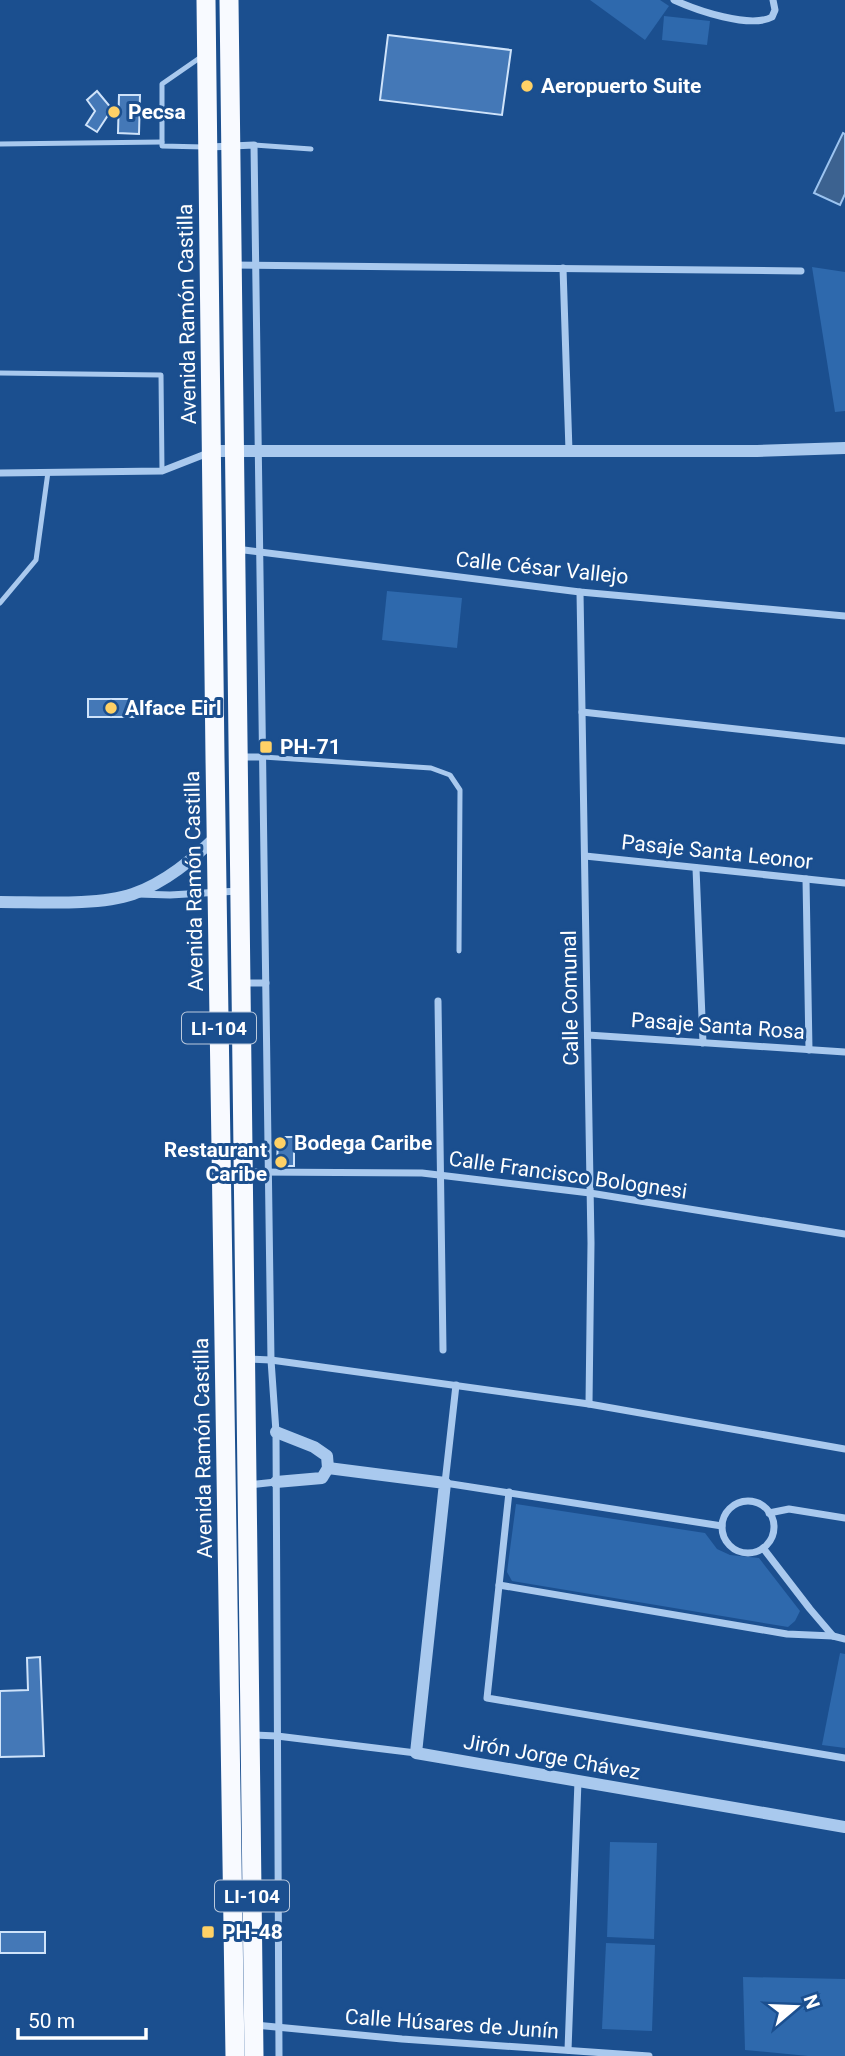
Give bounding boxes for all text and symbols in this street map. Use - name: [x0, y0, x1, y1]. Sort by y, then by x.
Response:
- place label: Aeropuerto Suite: [541, 74, 701, 98]
- marker: Aeropuerto Suite: [519, 78, 535, 94]
- place label: Pecsa: [128, 100, 186, 124]
- marker: Pecsa: [106, 104, 122, 120]
- street label: Avenida Ramón Castilla: [173, 203, 201, 425]
- street label: Calle César Vallejo: [454, 547, 630, 589]
- place label: Alface Eirl: [125, 696, 222, 720]
- marker: Alface Eirl: [103, 700, 119, 716]
- place label: PH-71: [280, 735, 341, 759]
- marker: PH-71: [258, 739, 274, 755]
- street label: Avenida Ramón Castilla: [180, 770, 208, 992]
- street label: Pasaje Santa Leonor: [620, 830, 814, 874]
- street label: Calle Comunal: [557, 930, 583, 1066]
- street label: Pasaje Santa Rosa: [630, 1008, 806, 1044]
- road number: LI-104: [182, 1012, 256, 1044]
- place label: Bodega Caribe: [294, 1131, 432, 1155]
- marker: Bodega Caribe: [272, 1135, 288, 1151]
- place label: Restaurant Caribe: [164, 1138, 267, 1186]
- street label: Calle Francisco Bolognesi: [447, 1146, 689, 1204]
- marker: Restaurant Caribe: [273, 1154, 289, 1170]
- street label: Avenida Ramón Castilla: [189, 1337, 217, 1559]
- street label: Jirón Jorge Chávez: [462, 1730, 642, 1784]
- road number: LI-104: [215, 1880, 289, 1912]
- place label: PH-48: [222, 1920, 283, 1944]
- marker: PH-48: [200, 1924, 216, 1940]
- north arrow: [761, 1972, 831, 2042]
- text: N: [799, 1992, 825, 2012]
- scale bar: [18, 1996, 145, 2040]
- street label: Calle Húsares de Junín: [344, 2005, 560, 2043]
- text: 50 m: [28, 2009, 75, 2033]

